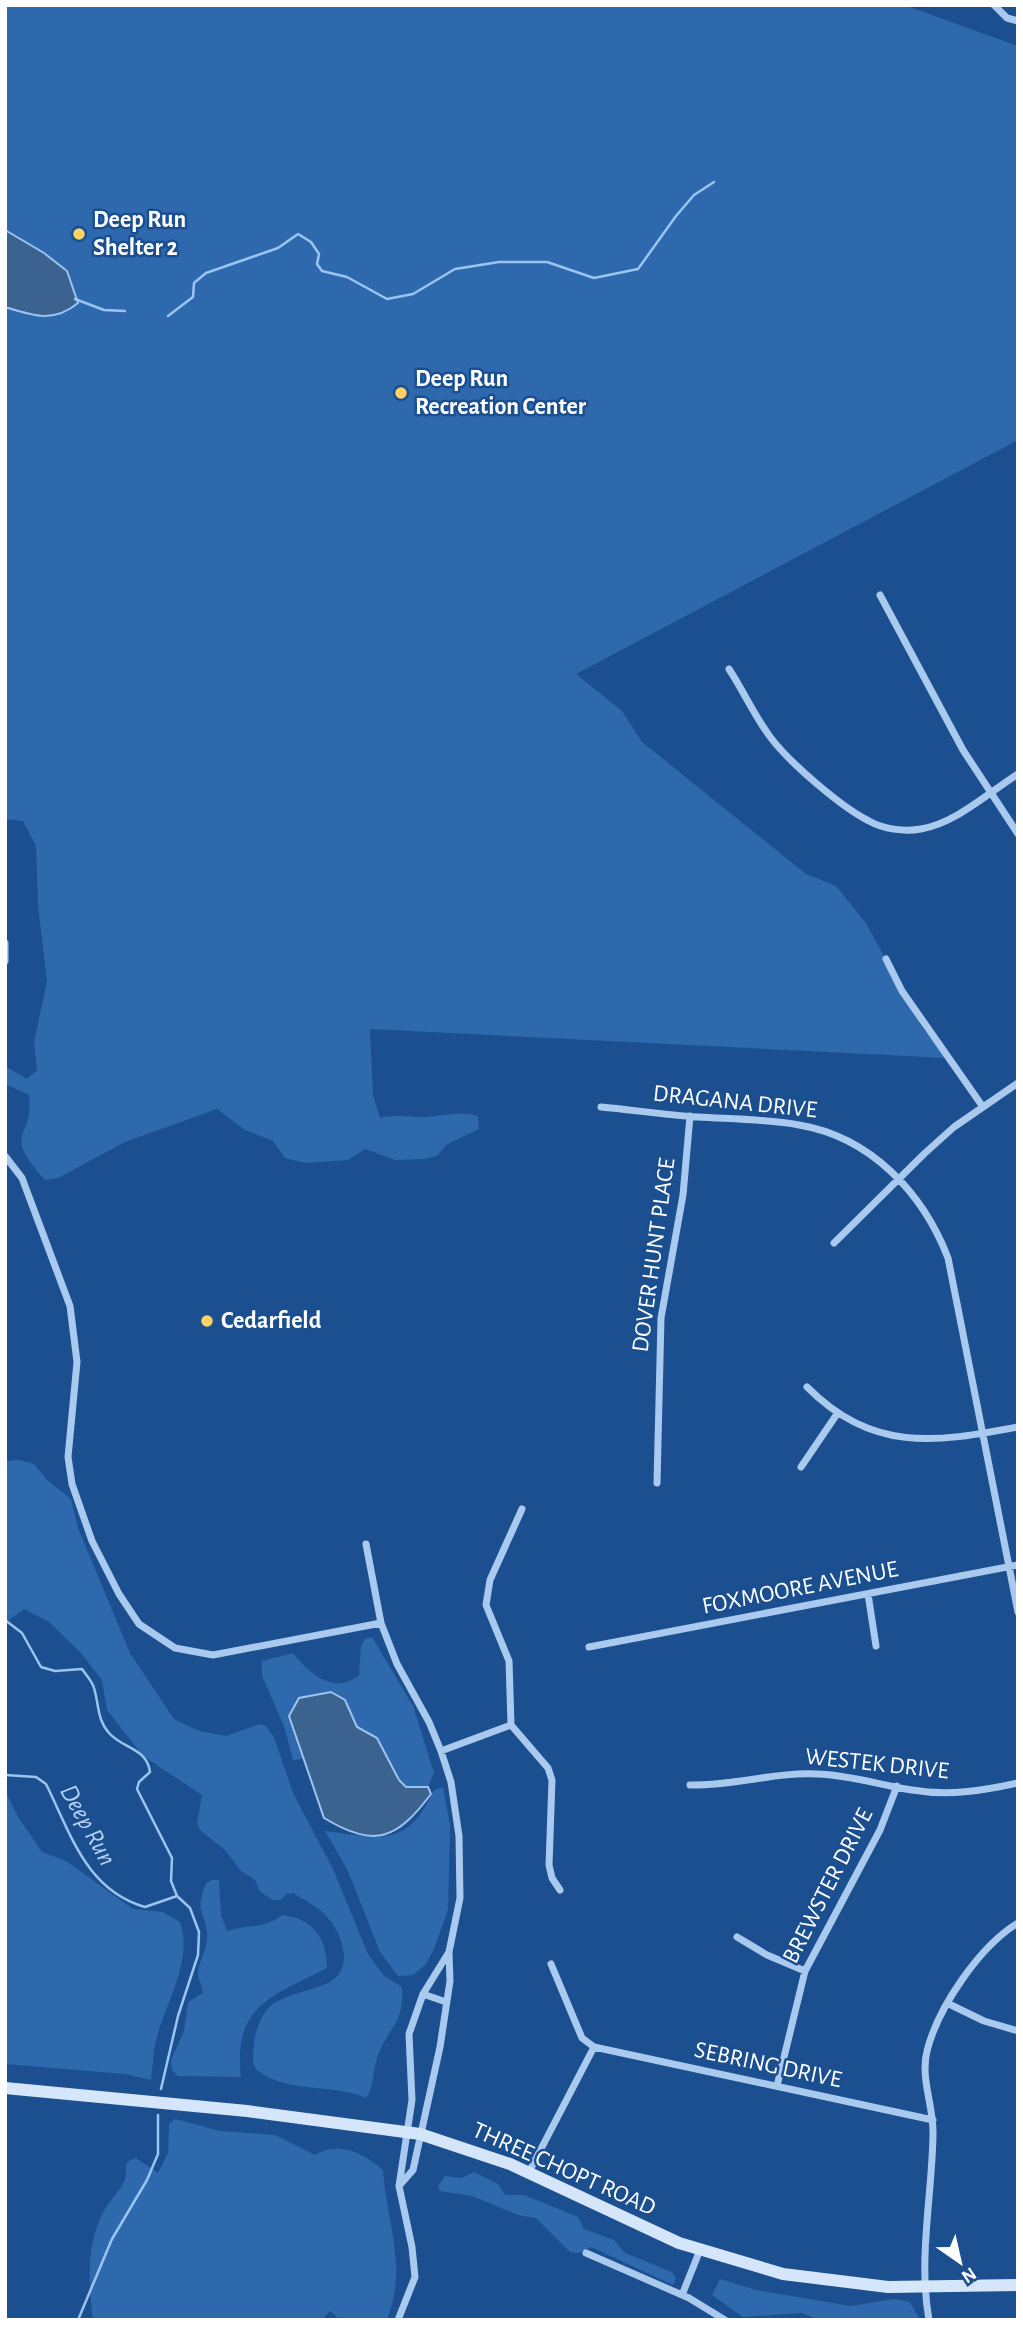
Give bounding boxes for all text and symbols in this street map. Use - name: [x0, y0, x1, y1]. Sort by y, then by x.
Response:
- place label: Deep Run Shelter 2: [93, 208, 186, 260]
- marker: Deep Run Shelter 2: [71, 226, 87, 242]
- place label: Deep Run Recreation Center: [415, 367, 587, 419]
- marker: Deep Run Recreation Center: [393, 385, 409, 401]
- street label: DRAGANA DRIVE: [652, 1081, 819, 1123]
- street label: DOVER HUNT PLACE: [628, 1156, 680, 1354]
- place label: Cedarfield: [221, 1309, 322, 1333]
- marker: Cedarfield: [199, 1313, 215, 1329]
- street label: FOXMOORE AVENUE: [700, 1557, 900, 1619]
- street label: WESTEK DRIVE: [804, 1745, 950, 1784]
- water label: Deep Run: [55, 1780, 121, 1870]
- street label: BREWSTER DRIVE: [779, 1804, 878, 1967]
- street label: SEBRING DRIVE: [692, 2038, 844, 2092]
- street label: THREE CHOPT ROAD: [469, 2118, 659, 2220]
- north arrow: [925, 2227, 995, 2297]
- text: N: [958, 2263, 979, 2286]

